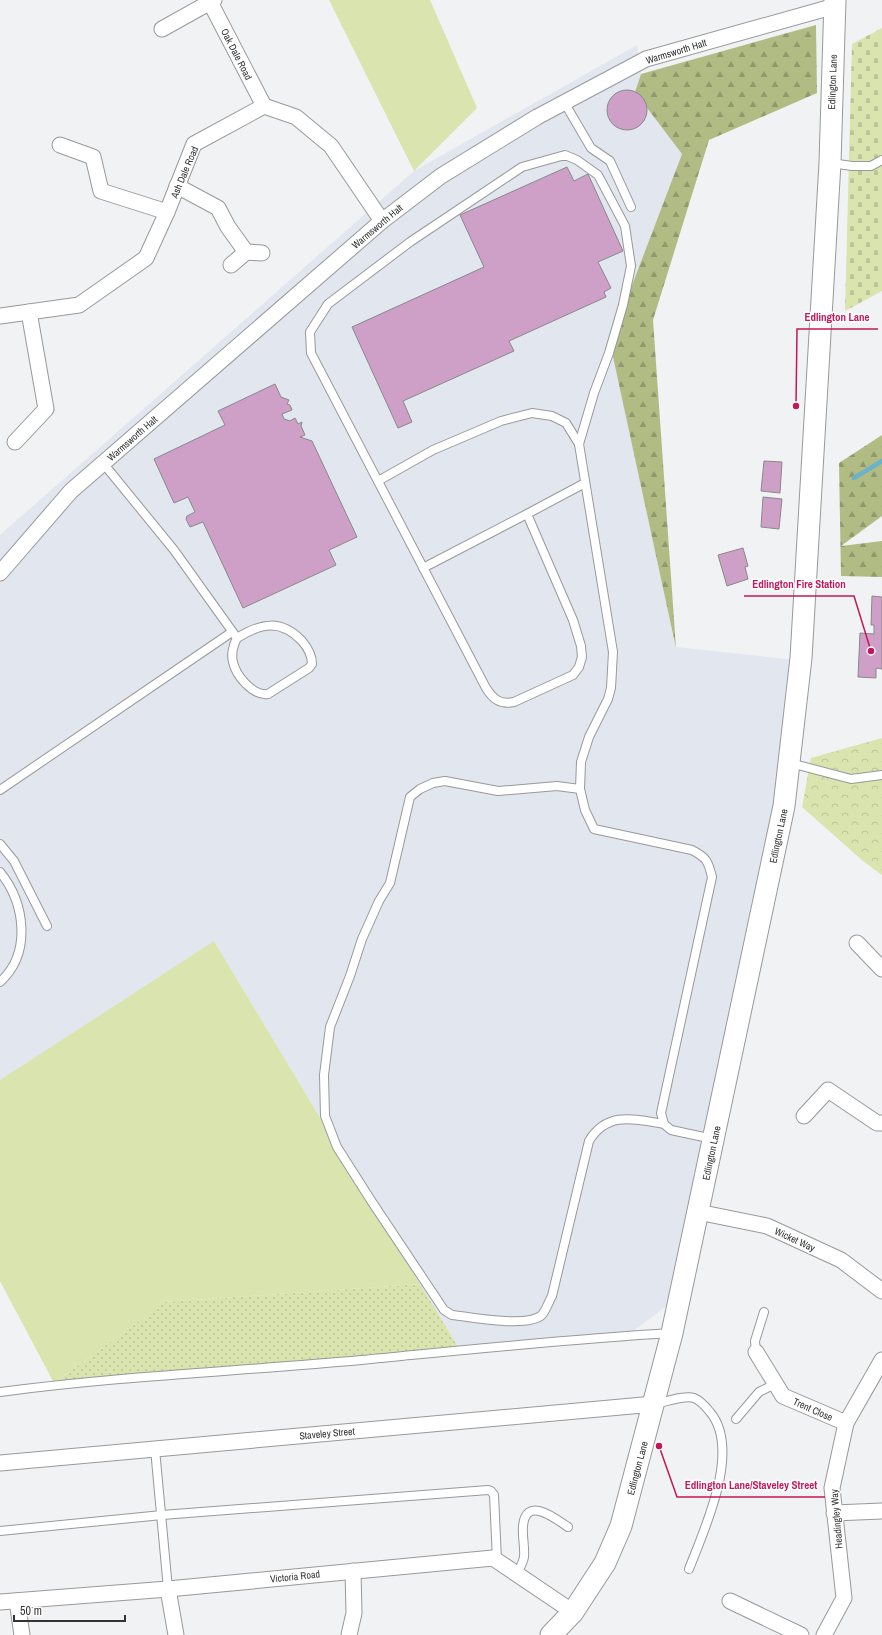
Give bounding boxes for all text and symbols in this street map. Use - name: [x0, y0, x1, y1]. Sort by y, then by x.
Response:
- street label: Oak Dale Road: [218, 26, 255, 82]
- street label: Warmsworth Halt: [644, 36, 709, 67]
- street label: Edlington Lane: [825, 54, 840, 110]
- street label: Ash Dale Road: [167, 144, 201, 201]
- street label: Warmsworth Halt: [349, 201, 406, 251]
- callout: Edlington Lane: [797, 306, 878, 329]
- text: Edlington Lane: [804, 310, 870, 324]
- street label: Warmsworth Halt: [104, 412, 161, 464]
- callout: Edlington Fire Station: [744, 573, 854, 596]
- text: Edlington Fire Station: [752, 577, 846, 591]
- street label: Edlington Lane: [766, 807, 791, 864]
- street label: Edlington Lane: [699, 1124, 724, 1181]
- street label: Wicket Way: [772, 1224, 818, 1255]
- street label: Trent Close: [791, 1395, 835, 1424]
- street label: Staveley Street: [299, 1425, 356, 1442]
- street label: Edlington Lane: [624, 1439, 651, 1496]
- callout: Edlington Lane/Staveley Street: [677, 1474, 825, 1497]
- text: Edlington Lane/Staveley Street: [685, 1478, 817, 1492]
- street label: Headingley Way: [827, 1488, 846, 1549]
- street label: Victoria Road: [270, 1567, 321, 1586]
- scale bar: [14, 1597, 125, 1623]
- text: 50 m: [20, 1603, 42, 1619]

